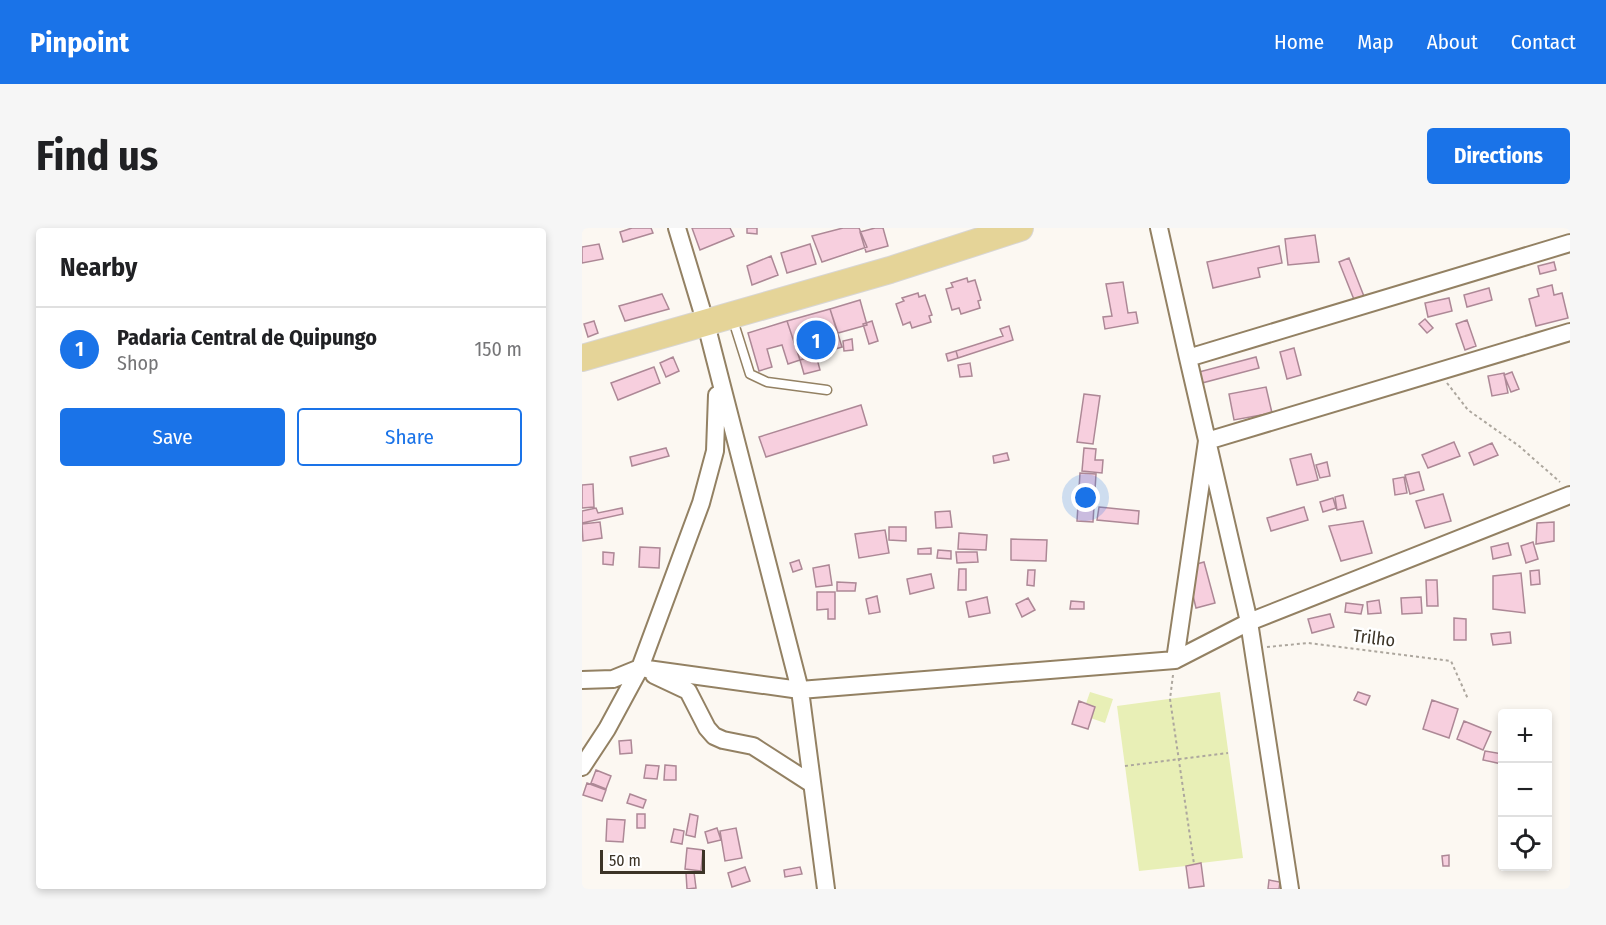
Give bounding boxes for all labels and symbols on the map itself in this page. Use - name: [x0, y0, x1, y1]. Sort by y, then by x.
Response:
- pin: 1: [796, 318, 836, 362]
- your location: [1071, 483, 1100, 512]
- street label: Trilho: [1352, 625, 1396, 651]
- scale bar: [600, 847, 705, 874]

